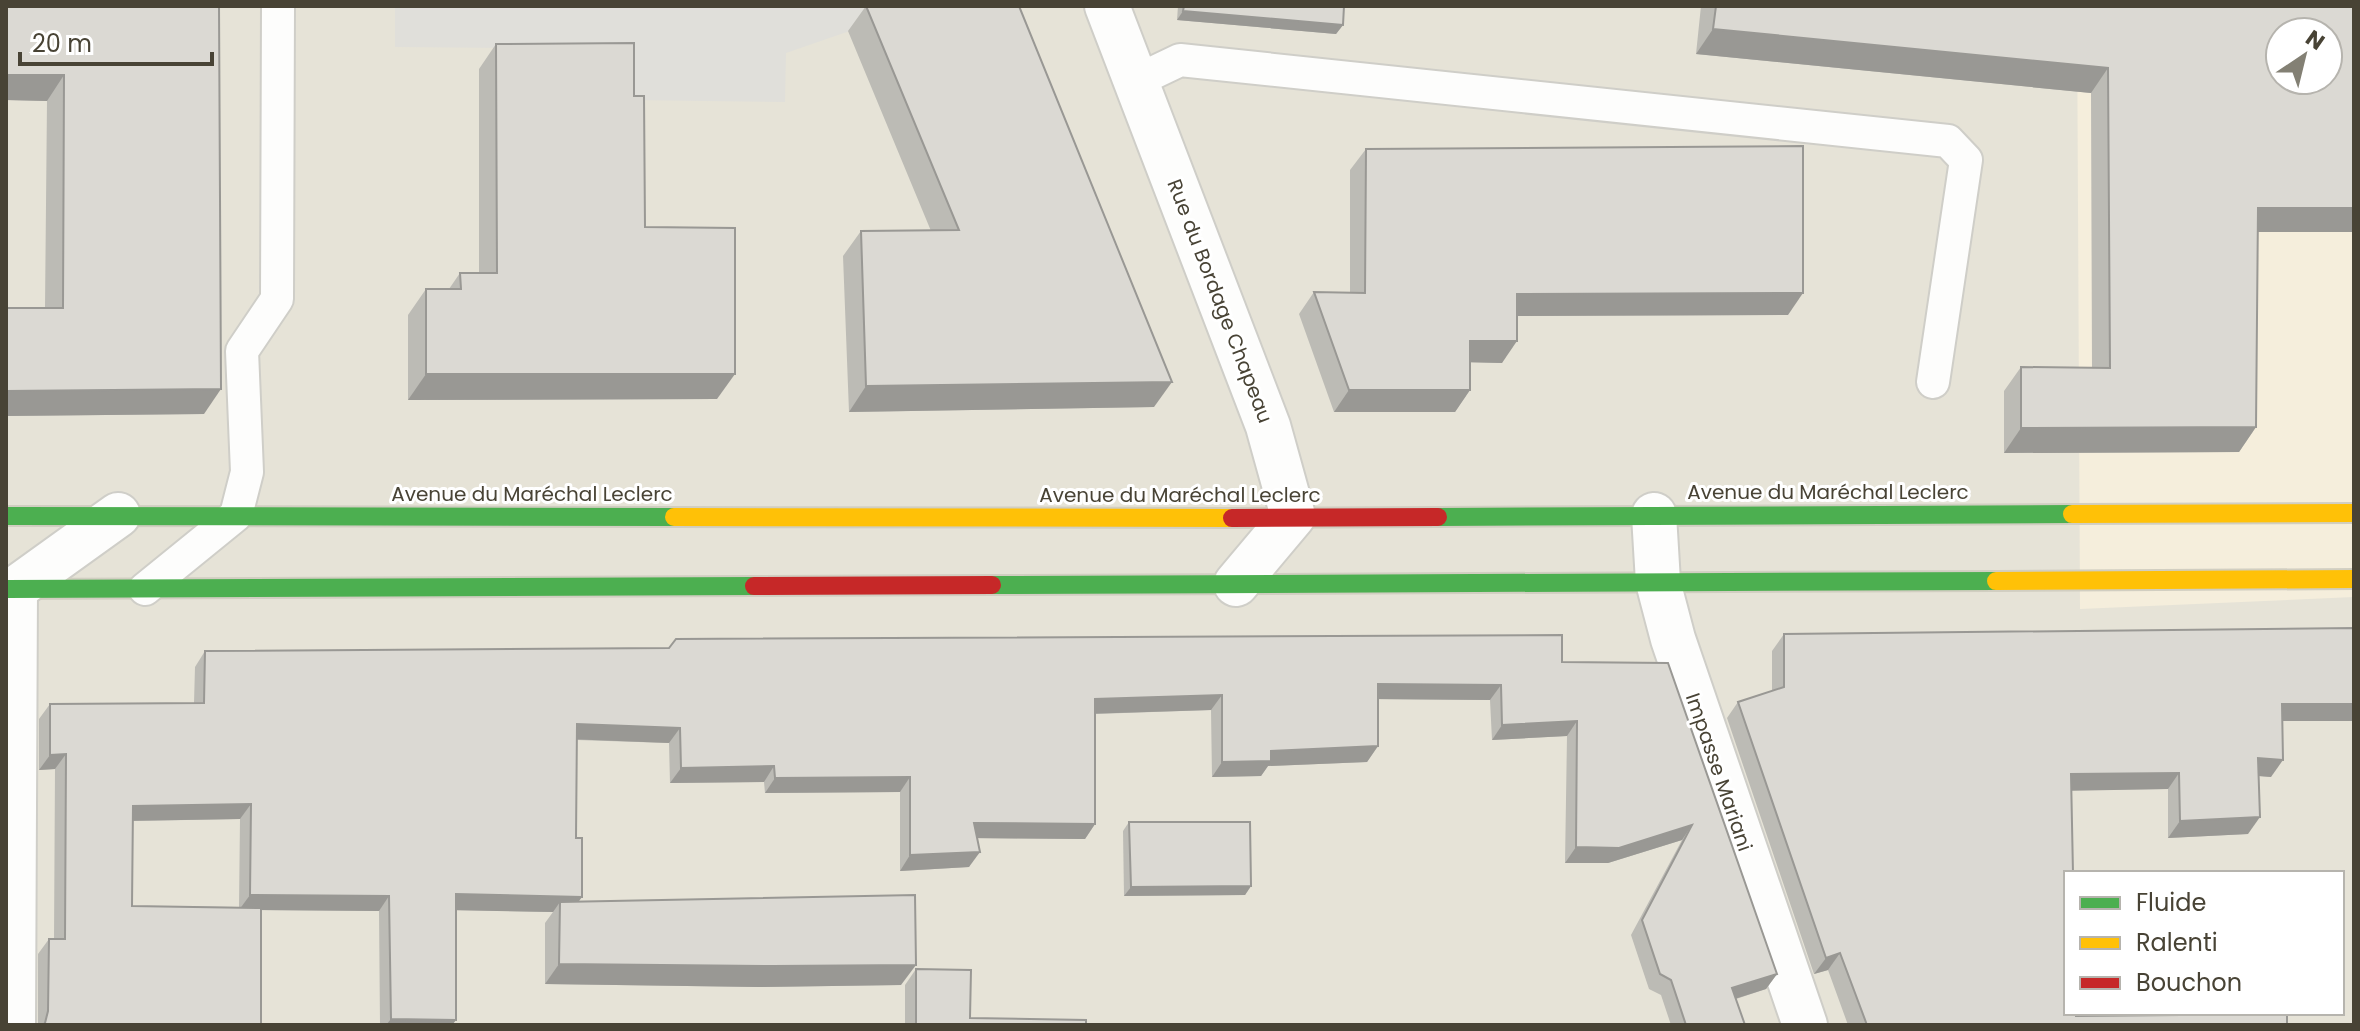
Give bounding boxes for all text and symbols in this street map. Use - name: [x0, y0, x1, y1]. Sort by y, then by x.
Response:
- scale bar: [20, 16, 212, 66]
- north arrow: [2264, 16, 2344, 96]
- text: N: [2300, 23, 2331, 57]
- text: 20 m: [32, 27, 92, 60]
- street label: Rue du Bordage Chapeau: [1160, 175, 1280, 427]
- street label: Avenue du Maréchal Leclerc: [1687, 478, 1969, 506]
- street label: Avenue du Maréchal Leclerc: [391, 480, 673, 508]
- street label: Avenue du Maréchal Leclerc: [1039, 481, 1321, 509]
- street label: Impasse Mariani: [1679, 689, 1759, 855]
- legend: [2064, 871, 2344, 1015]
- text: Fluide: [2136, 886, 2206, 919]
- text: Ralenti: [2136, 926, 2218, 959]
- text: Bouchon: [2136, 966, 2242, 999]

